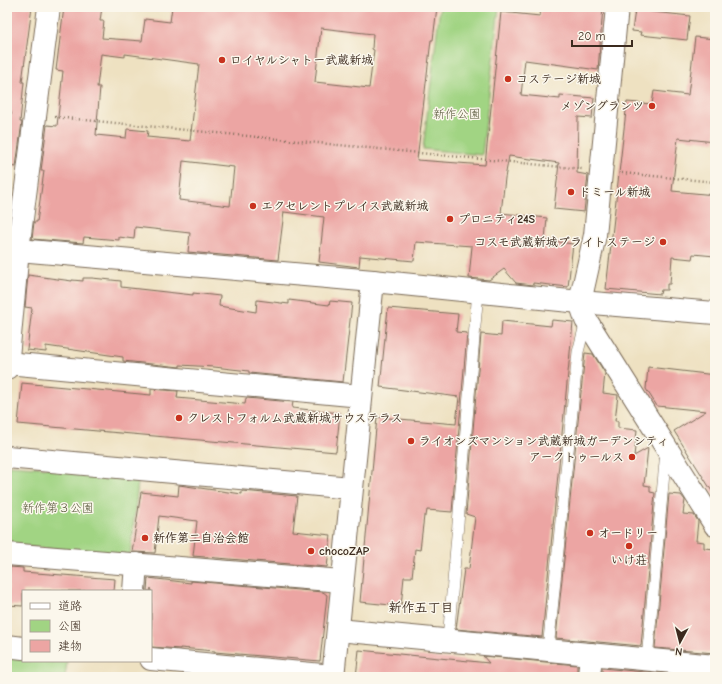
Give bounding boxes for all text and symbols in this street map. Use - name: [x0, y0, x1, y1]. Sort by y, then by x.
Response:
- scale bar: [572, 22, 632, 48]
- text: 20 m: [578, 29, 606, 43]
- place label: ロイヤルシャトー武蔵新城: [230, 53, 373, 67]
- marker: ロイヤルシャトー武蔵新城: [217, 55, 227, 65]
- place label: コステージ新城: [516, 72, 601, 86]
- marker: コステージ新城: [503, 74, 513, 84]
- place label: メゾングランツ: [560, 99, 644, 113]
- marker: メゾングランツ: [647, 101, 657, 111]
- park label: 新作公園: [433, 107, 481, 121]
- place label: ドミール新城: [579, 185, 651, 199]
- marker: ドミール新城: [566, 187, 576, 197]
- place label: エクセレントプレイス武蔵新城: [261, 199, 429, 213]
- marker: エクセレントプレイス武蔵新城: [248, 201, 258, 211]
- place label: プロニティ24S: [458, 212, 536, 226]
- marker: プロニティ24S: [445, 214, 455, 224]
- place label: コスモ武蔵新城ブライトステージ: [474, 235, 655, 249]
- marker: コスモ武蔵新城ブライトステージ: [658, 237, 668, 247]
- place label: クレストフォルム武蔵新城サウステラス: [187, 411, 403, 425]
- marker: クレストフォルム武蔵新城サウステラス: [174, 413, 184, 423]
- place label: ライオンズマンション武蔵新城ガーデンシティ: [419, 434, 669, 448]
- marker: ライオンズマンション武蔵新城ガーデンシティ: [406, 436, 416, 446]
- place label: アークトゥールス: [529, 450, 624, 464]
- marker: アークトゥールス: [627, 452, 637, 462]
- park label: 新作第３公園: [22, 501, 94, 515]
- place label: オードリー: [598, 526, 658, 540]
- marker: オードリー: [585, 528, 595, 538]
- place label: 新作第二自治会館: [153, 531, 249, 545]
- marker: 新作第二自治会館: [140, 533, 150, 543]
- marker: いけ荘: [624, 541, 634, 551]
- place label: chocoZAP: [319, 544, 370, 558]
- marker: chocoZAP: [306, 546, 316, 556]
- place label: いけ荘: [611, 553, 647, 567]
- legend: [22, 590, 152, 662]
- text: 道路: [58, 599, 82, 613]
- district label: 新作五丁目: [388, 600, 454, 615]
- text: 公園: [58, 619, 82, 633]
- north arrow: [660, 622, 700, 662]
- text: 建物: [58, 639, 82, 653]
- text: N: [674, 645, 683, 658]

